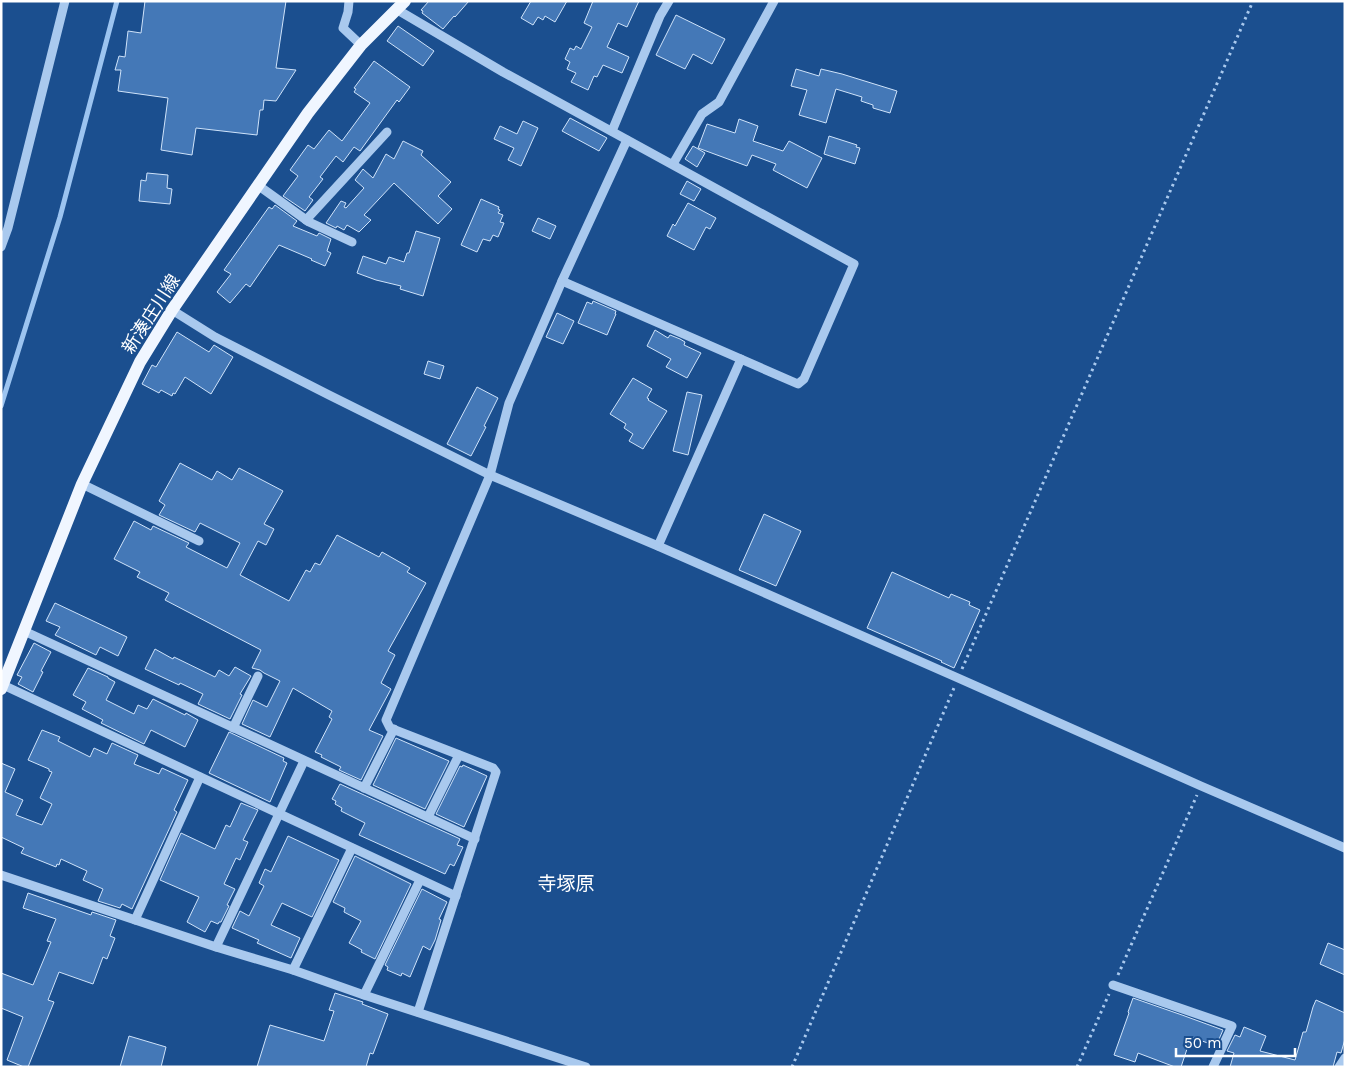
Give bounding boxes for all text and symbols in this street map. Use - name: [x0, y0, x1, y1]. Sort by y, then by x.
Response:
- street label: 新湊庄川線: [117, 270, 184, 357]
- district label: 寺塚原: [537, 872, 595, 895]
- scale bar: [1176, 1026, 1295, 1058]
- text: 50 m: [1184, 1034, 1221, 1052]

